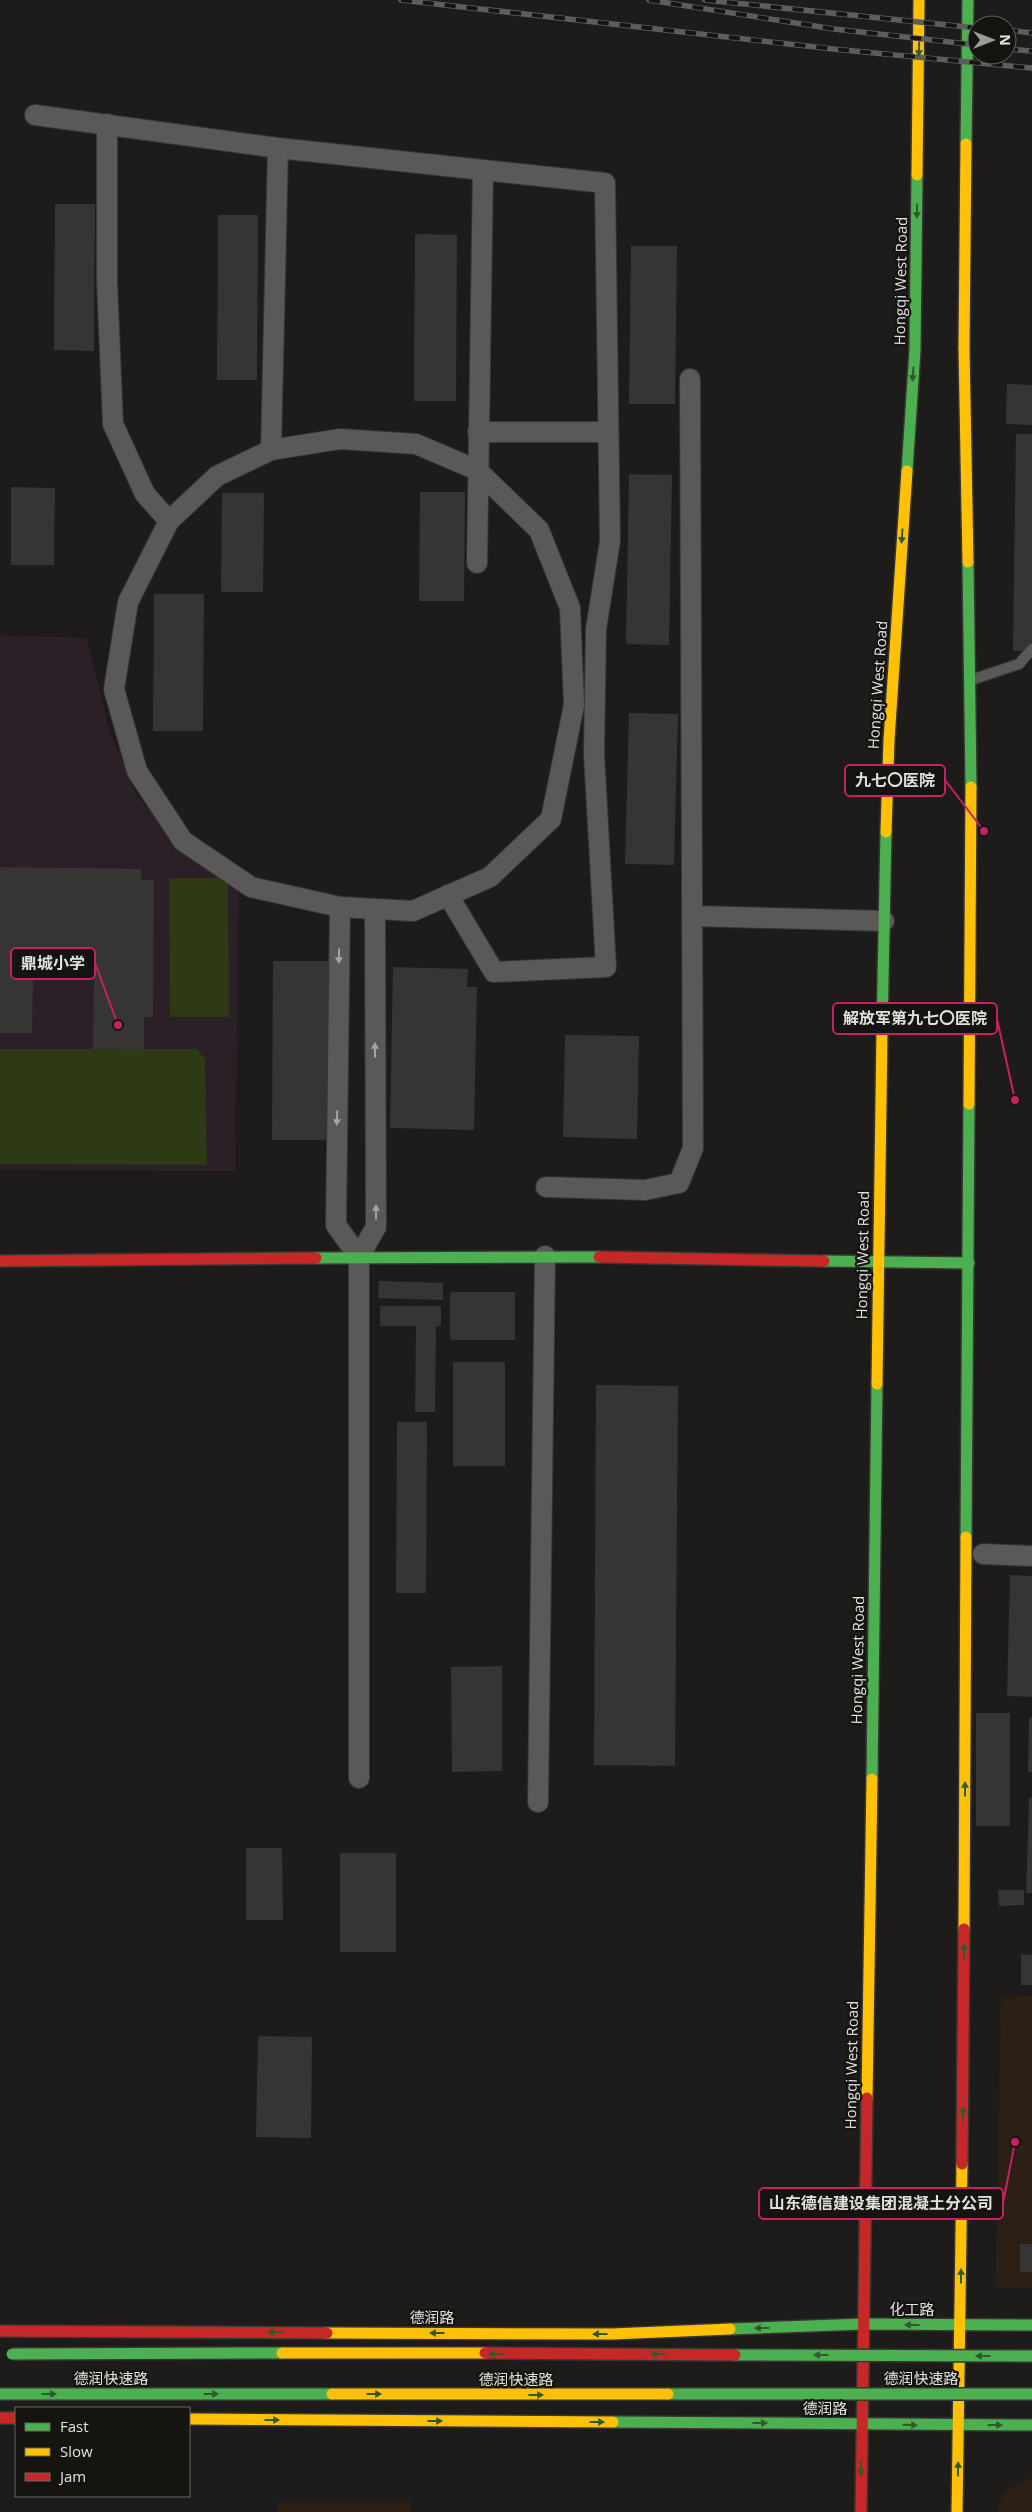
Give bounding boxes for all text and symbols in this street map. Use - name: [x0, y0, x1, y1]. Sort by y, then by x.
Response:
- north arrow: [967, 15, 1017, 65]
- text: N: [996, 34, 1015, 46]
- one-way arrow: [915, 41, 923, 57]
- one-way arrow: [913, 203, 921, 219]
- street label: Hongqi West Road: [889, 216, 911, 346]
- one-way arrow: [909, 366, 917, 382]
- one-way arrow: [898, 528, 906, 544]
- street label: Hongqi West Road: [863, 620, 891, 750]
- callout: 九七〇医院: [845, 765, 945, 796]
- text: 九七〇医院: [855, 769, 935, 791]
- callout: 鼎城小学: [11, 948, 95, 979]
- one-way arrow: [335, 948, 343, 964]
- text: 鼎城小学: [21, 952, 85, 974]
- callout: 解放军第九七〇医院: [833, 1003, 997, 1034]
- text: 解放军第九七〇医院: [843, 1007, 987, 1029]
- one-way arrow: [371, 1042, 379, 1058]
- one-way arrow: [333, 1111, 341, 1127]
- street label: Hongqi West Road: [851, 1190, 873, 1320]
- one-way arrow: [372, 1204, 380, 1220]
- street label: Hongqi West Road: [846, 1595, 868, 1725]
- one-way arrow: [961, 1780, 969, 1796]
- one-way arrow: [960, 1943, 968, 1959]
- street label: Hongqi West Road: [840, 2000, 862, 2130]
- one-way arrow: [959, 2105, 967, 2121]
- callout: 山东德信建设集团混凝土分公司: [759, 2188, 1003, 2219]
- text: 山东德信建设集团混凝土分公司: [769, 2192, 993, 2214]
- one-way arrow: [957, 2268, 965, 2284]
- street label: 化工路: [889, 2299, 935, 2319]
- street label: 德润路: [409, 2307, 455, 2327]
- one-way arrow: [904, 2321, 920, 2329]
- one-way arrow: [754, 2325, 770, 2333]
- one-way arrow: [267, 2328, 283, 2336]
- one-way arrow: [429, 2329, 445, 2337]
- one-way arrow: [592, 2330, 608, 2338]
- one-way arrow: [488, 2350, 504, 2358]
- one-way arrow: [650, 2350, 666, 2358]
- one-way arrow: [813, 2351, 829, 2359]
- one-way arrow: [975, 2352, 991, 2360]
- street label: 德润快速路: [73, 2368, 149, 2388]
- street label: 德润快速路: [883, 2368, 959, 2388]
- street label: 德润快速路: [478, 2369, 554, 2389]
- one-way arrow: [41, 2390, 57, 2398]
- one-way arrow: [203, 2390, 219, 2398]
- one-way arrow: [366, 2391, 382, 2399]
- one-way arrow: [528, 2391, 544, 2399]
- street label: 德润路: [802, 2398, 848, 2418]
- legend: [15, 2407, 190, 2497]
- text: Fast: [60, 2416, 89, 2436]
- one-way arrow: [265, 2416, 281, 2424]
- one-way arrow: [427, 2417, 443, 2425]
- one-way arrow: [590, 2418, 606, 2426]
- one-way arrow: [752, 2419, 768, 2427]
- one-way arrow: [902, 2421, 918, 2429]
- one-way arrow: [987, 2421, 1003, 2429]
- text: Slow: [60, 2441, 93, 2461]
- one-way arrow: [857, 2460, 865, 2476]
- one-way arrow: [954, 2460, 962, 2476]
- text: Jam: [58, 2466, 86, 2486]

